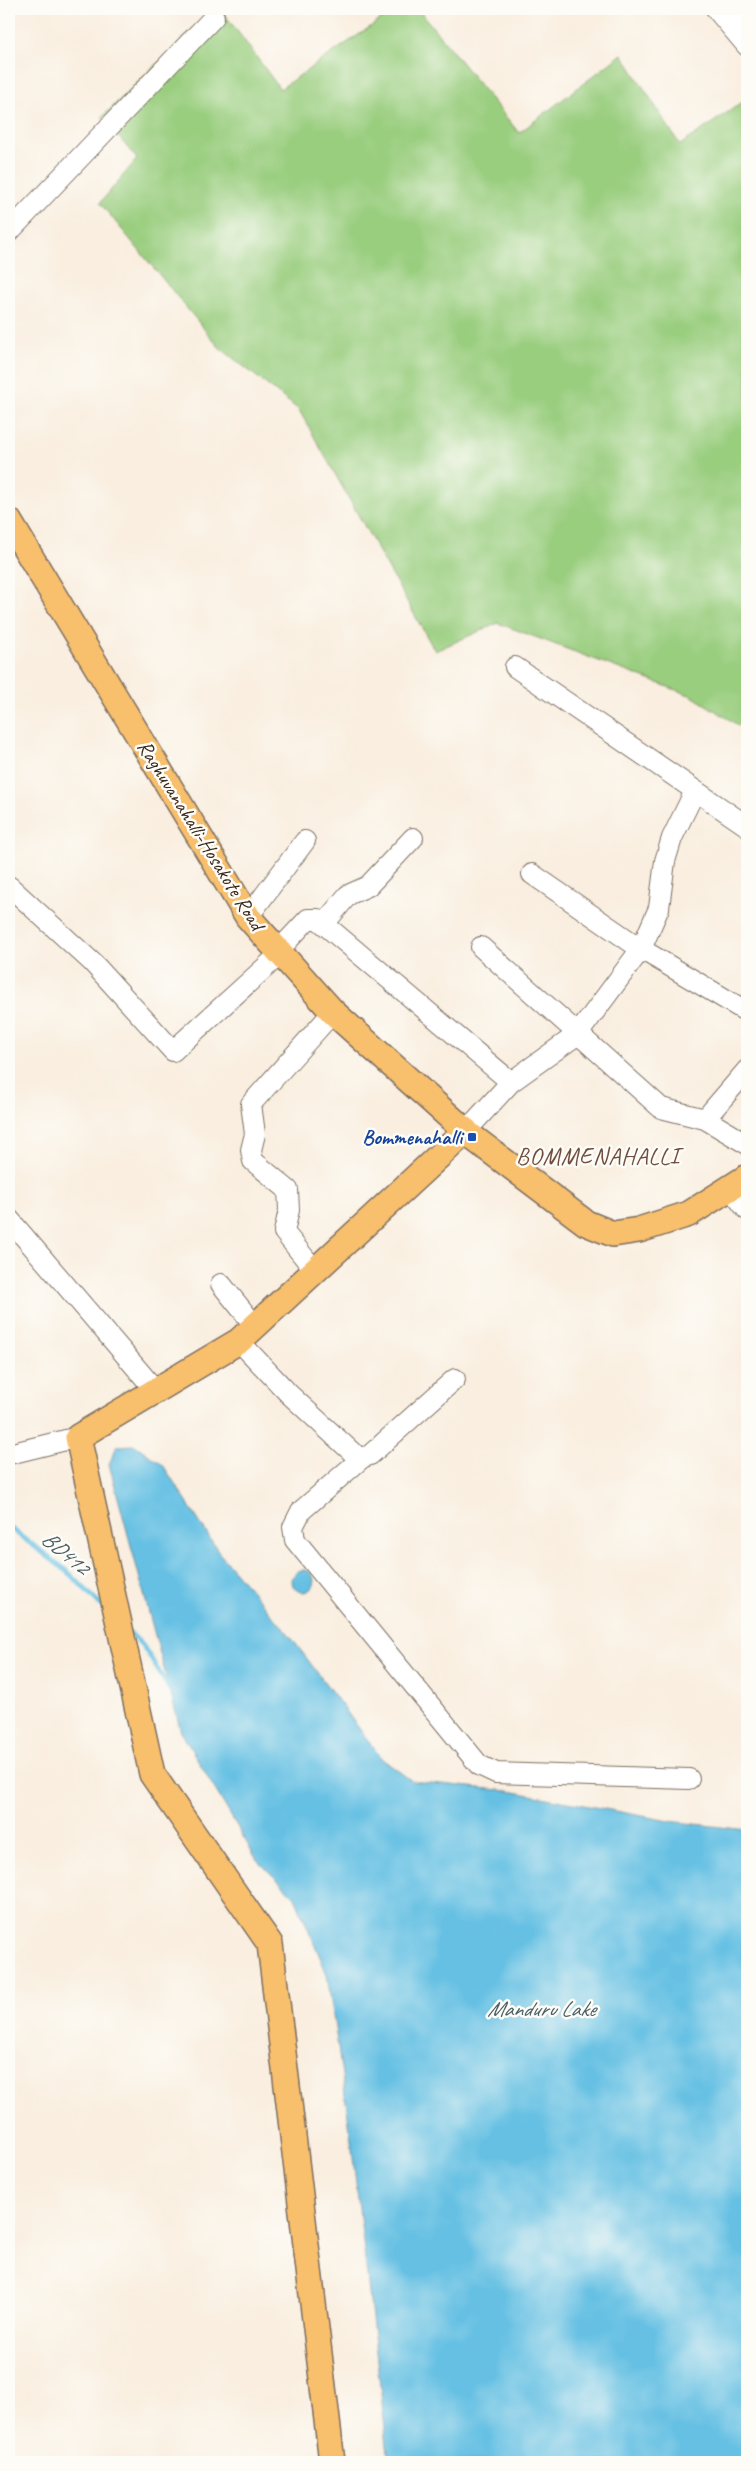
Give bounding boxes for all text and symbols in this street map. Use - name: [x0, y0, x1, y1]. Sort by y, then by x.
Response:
- street label: Raghuvanahalli-Hosakote Road: [132, 735, 272, 938]
- place label: Bommenahalli: [362, 1124, 465, 1150]
- marker: Bommenahalli: [466, 1131, 478, 1143]
- district label: BOMMENAHALLI: [516, 1141, 684, 1171]
- water label: BD412: [36, 1525, 97, 1583]
- water label: Manduru Lake: [487, 1995, 599, 2023]

